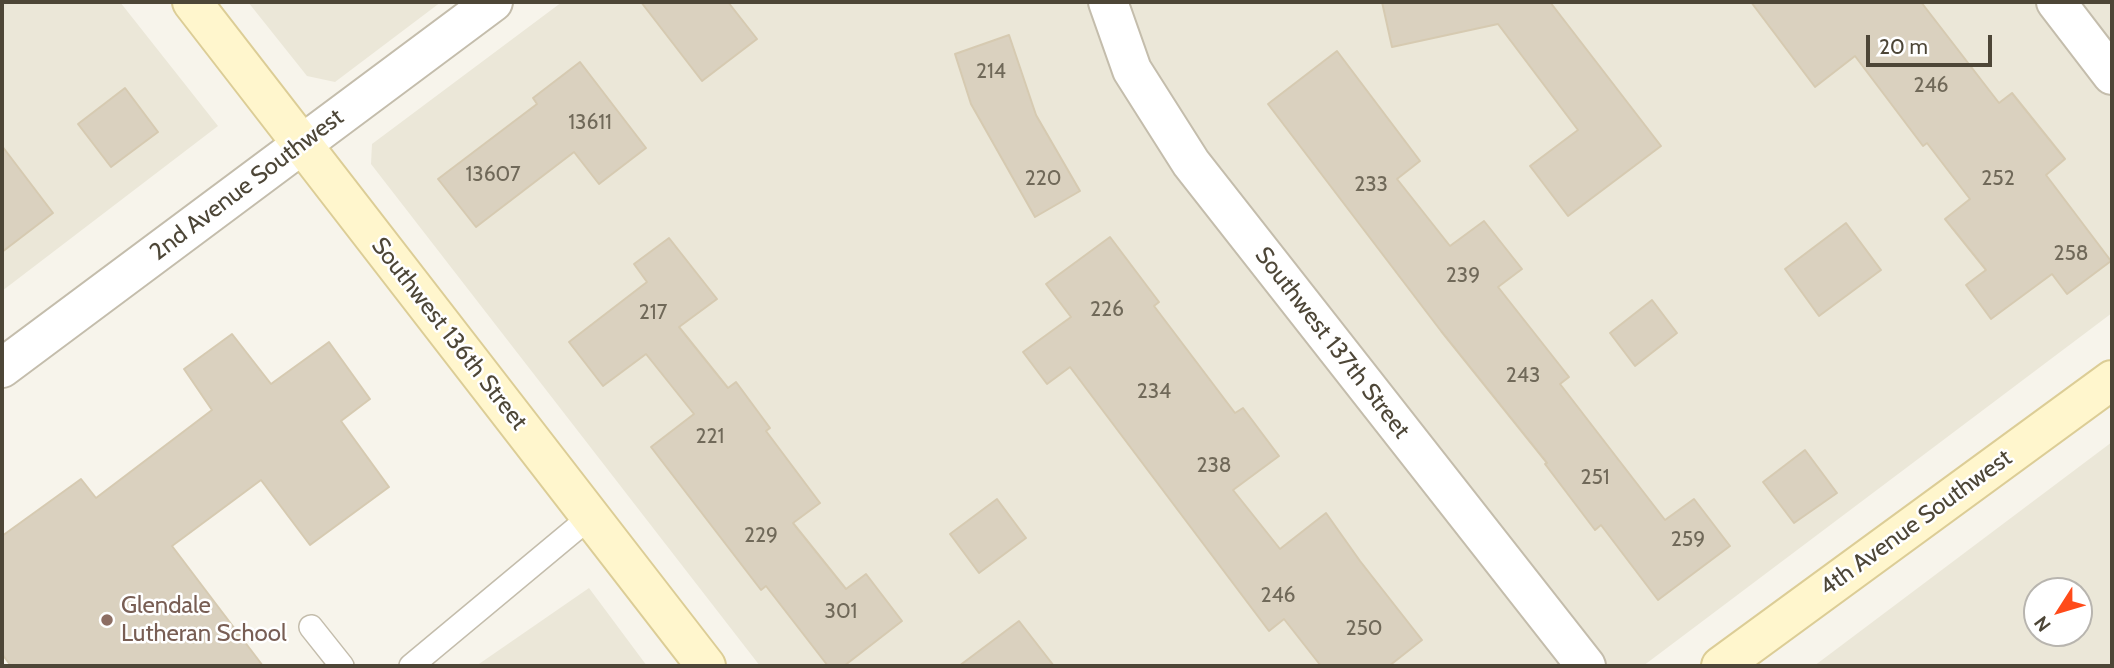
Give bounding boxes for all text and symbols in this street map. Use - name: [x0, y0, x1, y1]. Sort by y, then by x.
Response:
- scale bar: [1869, 21, 1995, 65]
- text: 20 m: [1879, 34, 1928, 59]
- house number: 214: [976, 59, 1006, 85]
- house number: 246: [1913, 73, 1949, 99]
- street label: 2nd Avenue Southwest: [145, 103, 349, 267]
- house number: 13611: [568, 110, 612, 136]
- house number: 13607: [465, 162, 521, 188]
- house number: 220: [1025, 166, 1061, 192]
- house number: 252: [1981, 166, 2015, 192]
- house number: 233: [1354, 172, 1388, 198]
- street label: Southwest 136th Street: [365, 232, 533, 436]
- house number: 258: [2053, 241, 2089, 267]
- street label: Southwest 137th Street: [1248, 242, 1416, 444]
- house number: 239: [1446, 263, 1480, 289]
- house number: 226: [1090, 297, 1124, 323]
- house number: 217: [639, 300, 667, 326]
- house number: 243: [1506, 363, 1540, 389]
- house number: 234: [1137, 379, 1171, 405]
- house number: 221: [696, 424, 724, 450]
- street label: 4th Avenue Southwest: [1814, 444, 2018, 602]
- house number: 238: [1196, 453, 1232, 479]
- house number: 251: [1580, 465, 1610, 491]
- house number: 229: [744, 523, 778, 549]
- house number: 259: [1671, 527, 1705, 553]
- north arrow: [2023, 577, 2093, 647]
- house number: 246: [1260, 583, 1296, 609]
- place label: Glendale Lutheran School: [121, 592, 287, 648]
- house number: 301: [825, 599, 857, 625]
- text: N: [2029, 611, 2056, 636]
- marker: Glendale Lutheran School: [99, 612, 115, 628]
- house number: 250: [1345, 616, 1383, 642]

